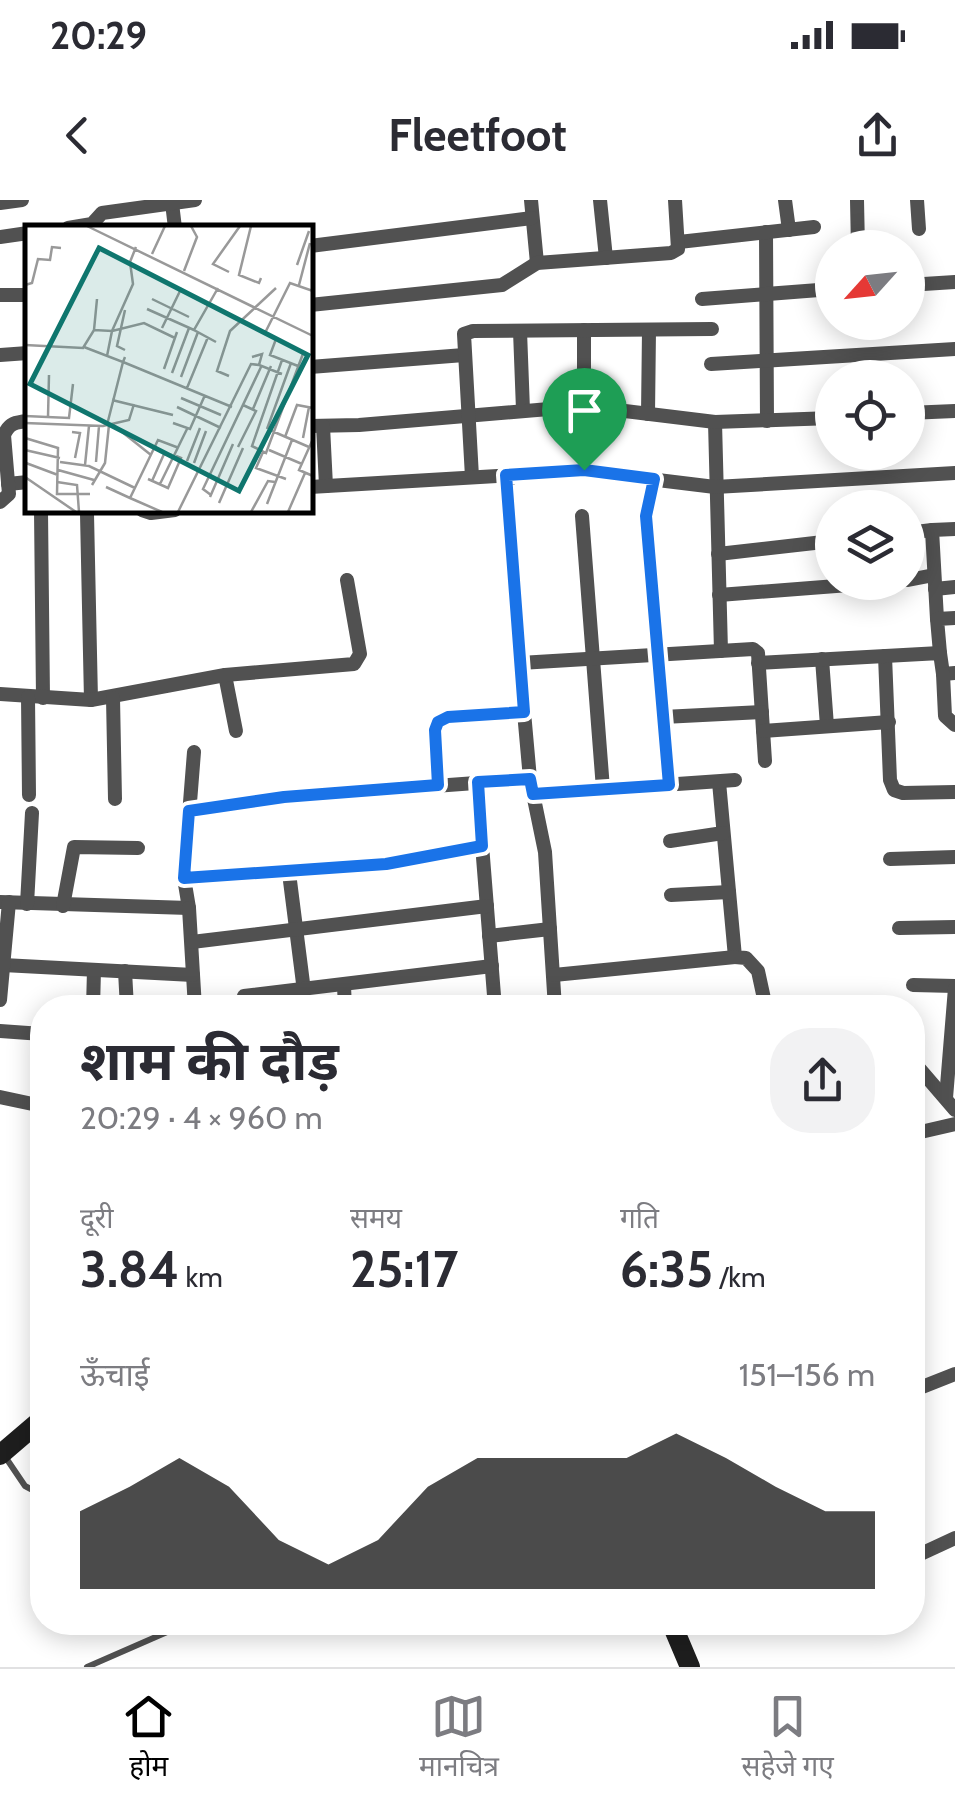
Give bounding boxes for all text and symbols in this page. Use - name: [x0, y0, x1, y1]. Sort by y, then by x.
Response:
- text: 20:29: [50, 12, 147, 59]
- icon: back: [50, 108, 105, 163]
- text: Fleetfoot: [388, 108, 567, 162]
- icon: share: [850, 108, 905, 163]
- inset map: [25, 225, 312, 512]
- north arrow: [815, 230, 925, 340]
- map controls: [815, 230, 925, 600]
- button: locate: [815, 360, 925, 470]
- pin: [542, 368, 627, 471]
- icon: arrive: [557, 383, 612, 438]
- button: layers: [815, 490, 925, 600]
- text: शाम की दौड़: [80, 1027, 339, 1094]
- button: share: [770, 1028, 875, 1133]
- text: 20:29 · 4 × 960 m: [80, 1098, 323, 1137]
- text: दूरी: [80, 1201, 114, 1235]
- text: समय: [350, 1201, 402, 1235]
- text: गति: [620, 1201, 659, 1235]
- text: 3.84: [80, 1239, 179, 1300]
- text: 25:17: [350, 1239, 458, 1300]
- text: 6:35: [620, 1239, 713, 1300]
- text: km: [179, 1260, 223, 1294]
- text: /km: [713, 1260, 765, 1294]
- text: ऊँचाई: [80, 1355, 149, 1394]
- text: 151–156 m: [739, 1355, 875, 1394]
- tab: होम: [121, 1689, 176, 1787]
- tab: मानचित्र: [419, 1689, 499, 1787]
- tab: सहेजे गए: [742, 1689, 834, 1787]

